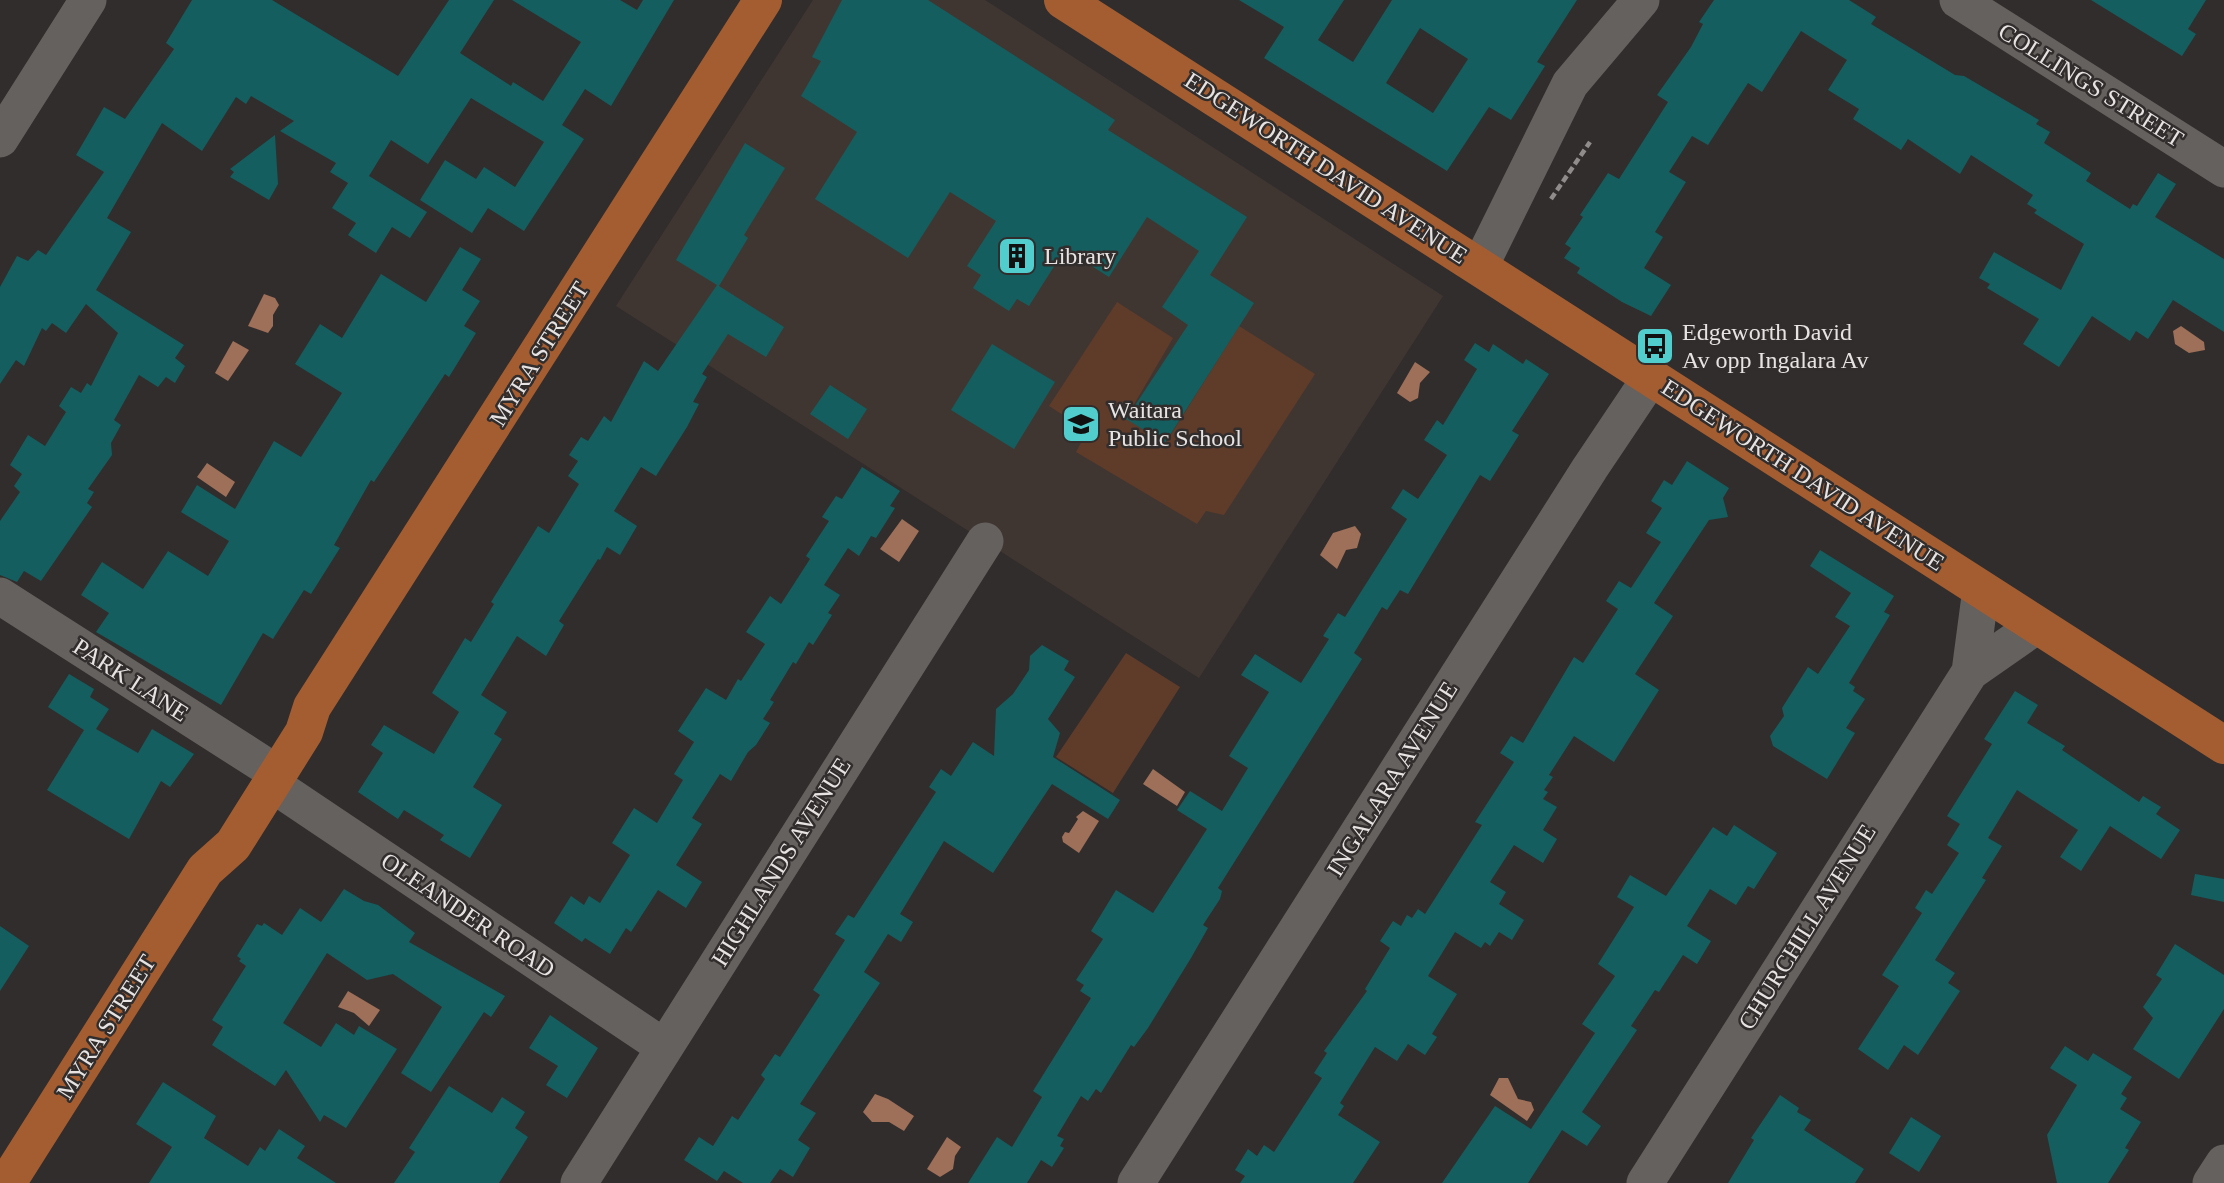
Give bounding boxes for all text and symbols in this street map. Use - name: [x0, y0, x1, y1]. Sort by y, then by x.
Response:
- street label: COLLINGS STREET: [1994, 18, 2188, 153]
- street label: EDGEWORTH DAVID AVENUE: [1180, 67, 1472, 269]
- building icon: Library: [996, 235, 1038, 277]
- place label: Library: [1044, 243, 1116, 269]
- street label: MYRA STREET: [484, 277, 594, 431]
- place label: Edgeworth David Av opp Ingalara Av: [1682, 319, 1868, 373]
- bus stop icon: Edgeworth David Av opp Ingalara Av: [1634, 325, 1676, 367]
- street label: EDGEWORTH DAVID AVENUE: [1657, 374, 1949, 576]
- place label: Waitara Public School: [1108, 397, 1242, 451]
- school or university icon: Waitara Public School: [1060, 403, 1102, 445]
- street label: PARK LANE: [69, 633, 193, 727]
- street label: INGALARA AVENUE: [1322, 677, 1462, 881]
- street label: HIGHLANDS AVENUE: [706, 753, 856, 971]
- street label: CHURCHILL AVENUE: [1733, 820, 1881, 1034]
- street label: OLEANDER ROAD: [376, 847, 560, 983]
- street label: MYRA STREET: [51, 950, 161, 1104]

